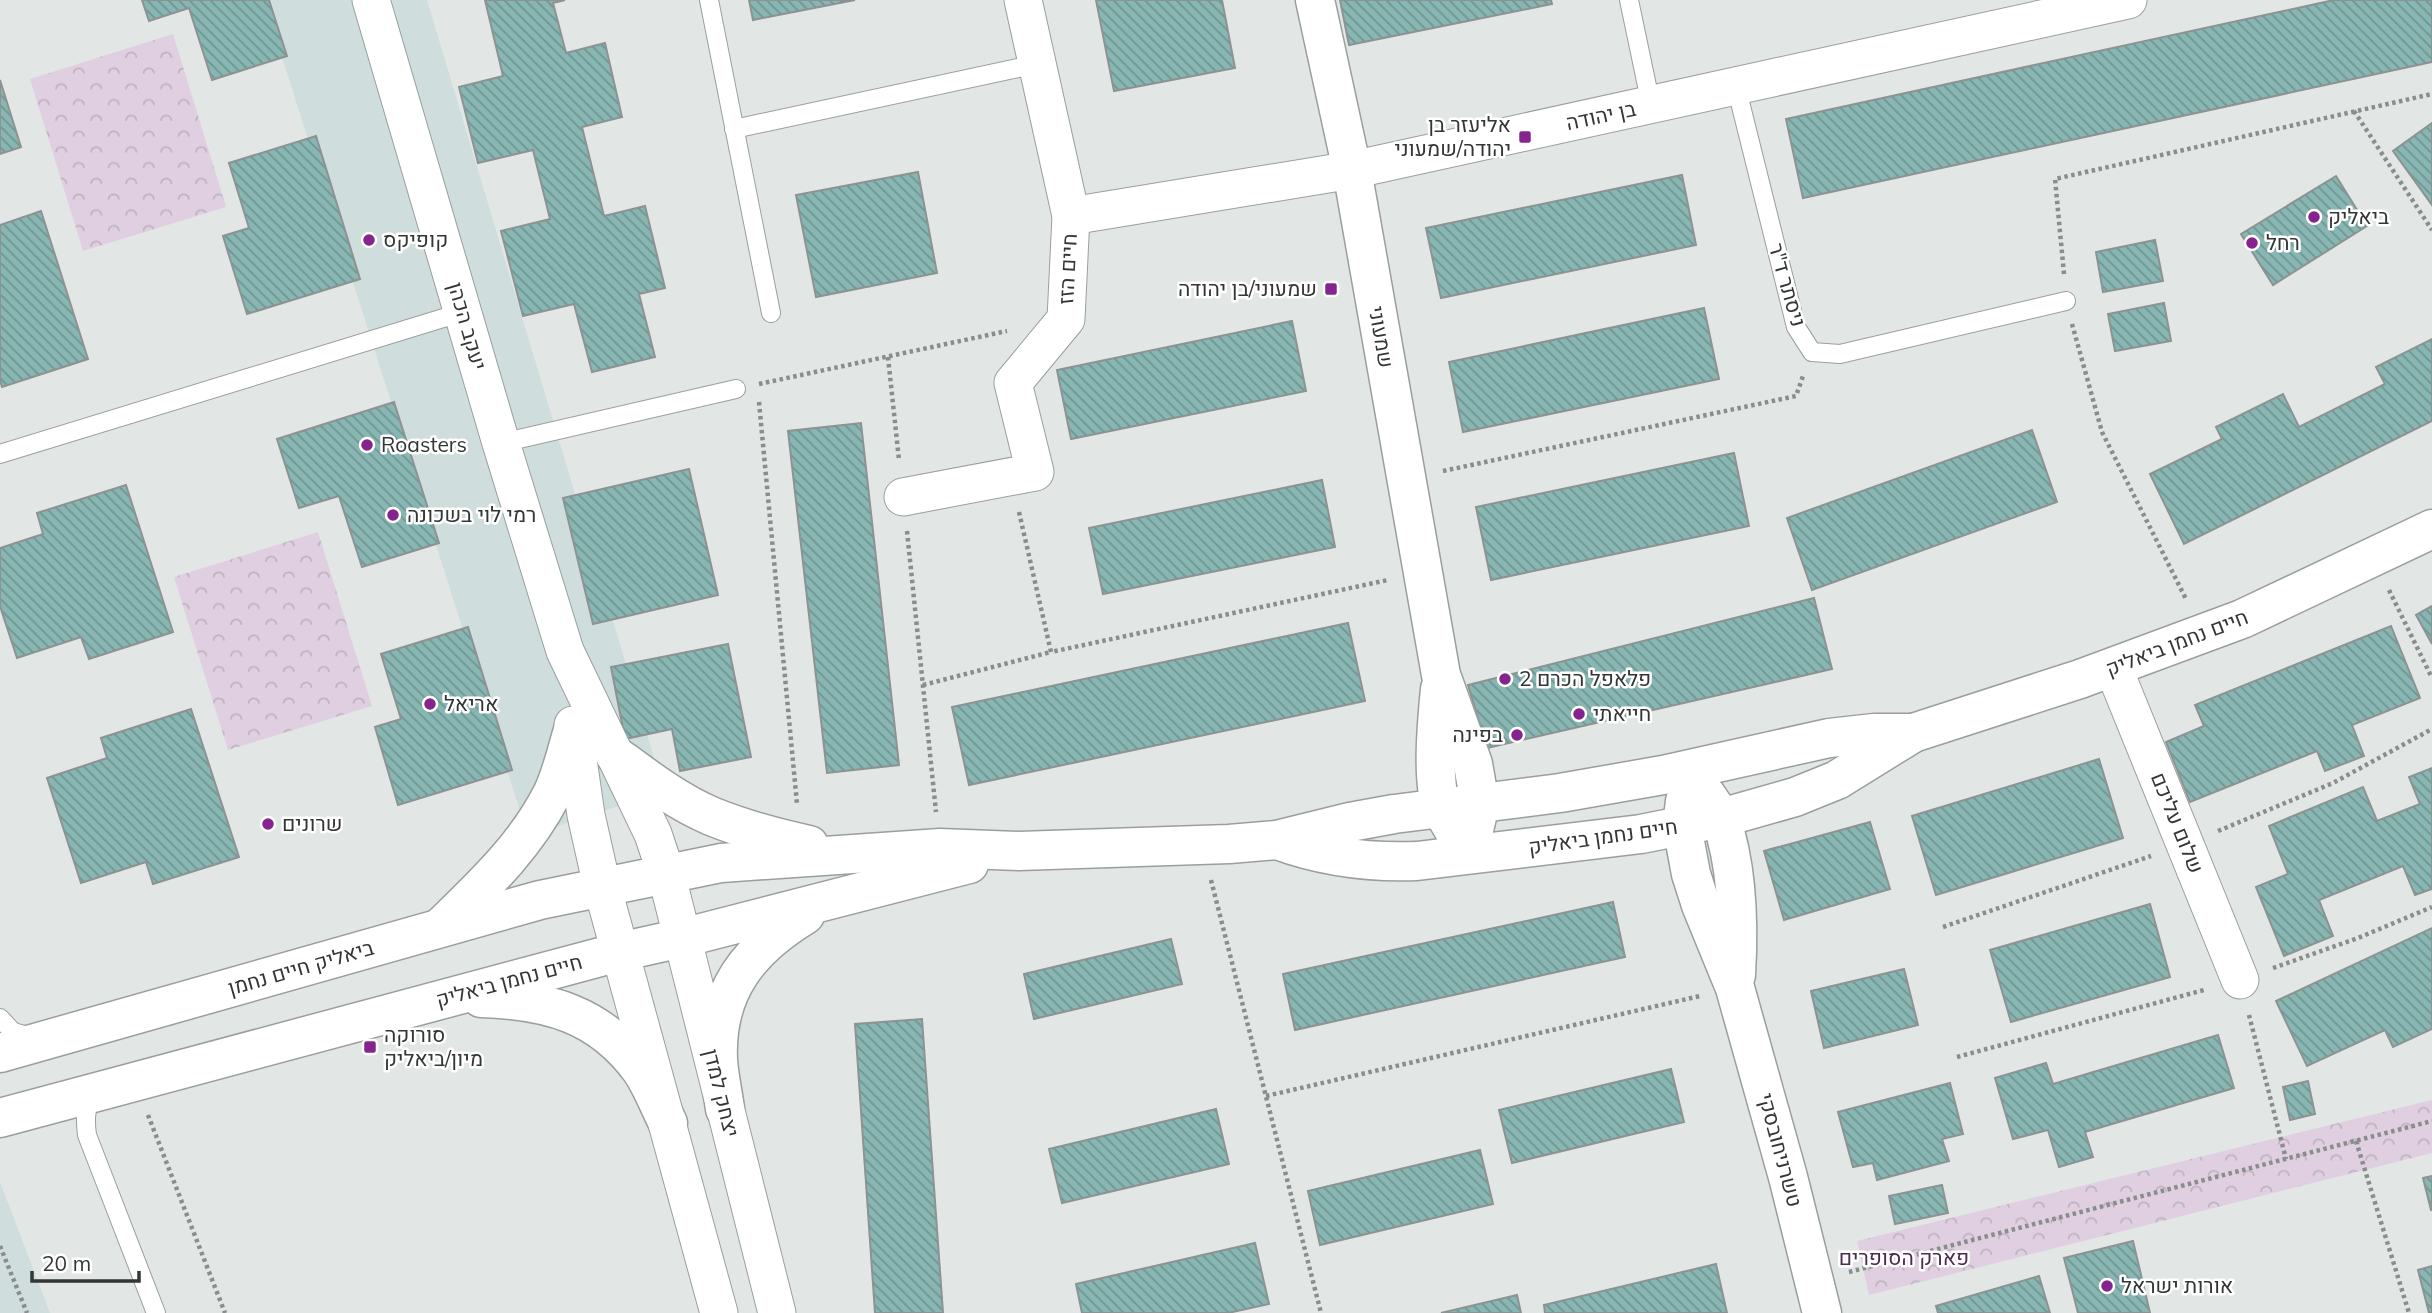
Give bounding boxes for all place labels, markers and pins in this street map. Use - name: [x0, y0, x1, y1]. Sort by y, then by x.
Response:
- place label: אליעזר בן יהודה/שמעוני: [1395, 111, 1511, 161]
- marker: אליעזר בן יהודה/שמעוני: [1517, 129, 1533, 145]
- place label: ביאליק: [2328, 203, 2389, 229]
- marker: ביאליק: [2306, 209, 2322, 225]
- place label: קופיקס: [383, 226, 448, 252]
- place label: רחל: [2266, 229, 2300, 255]
- marker: קופיקס: [361, 232, 377, 248]
- marker: רחל: [2244, 235, 2260, 251]
- place label: שמעוני/בן יהודה: [1178, 275, 1317, 301]
- marker: שמעוני/בן יהודה: [1323, 281, 1339, 297]
- place label: Roasters: [381, 431, 467, 457]
- marker: Roasters: [359, 437, 375, 453]
- place label: רמי לוי בשכונה: [407, 501, 536, 527]
- marker: רמי לוי בשכונה: [385, 507, 401, 523]
- place label: פלאפל הכרם 2: [1519, 665, 1651, 691]
- marker: פלאפל הכרם 2: [1497, 671, 1513, 687]
- place label: אריאל: [444, 690, 498, 716]
- marker: אריאל: [422, 696, 438, 712]
- place label: חייאתי: [1593, 700, 1651, 726]
- marker: חייאתי: [1571, 706, 1587, 722]
- place label: בפינה: [1452, 721, 1503, 747]
- marker: בפינה: [1509, 727, 1525, 743]
- place label: שרונים: [282, 810, 342, 836]
- marker: שרונים: [260, 816, 276, 832]
- place label: סורוקה מיון/ביאליק: [384, 1021, 483, 1071]
- marker: סורוקה מיון/ביאליק: [362, 1039, 378, 1055]
- place label: אורות ישראל: [2121, 1272, 2233, 1298]
- marker: אורות ישראל: [2099, 1278, 2115, 1294]

